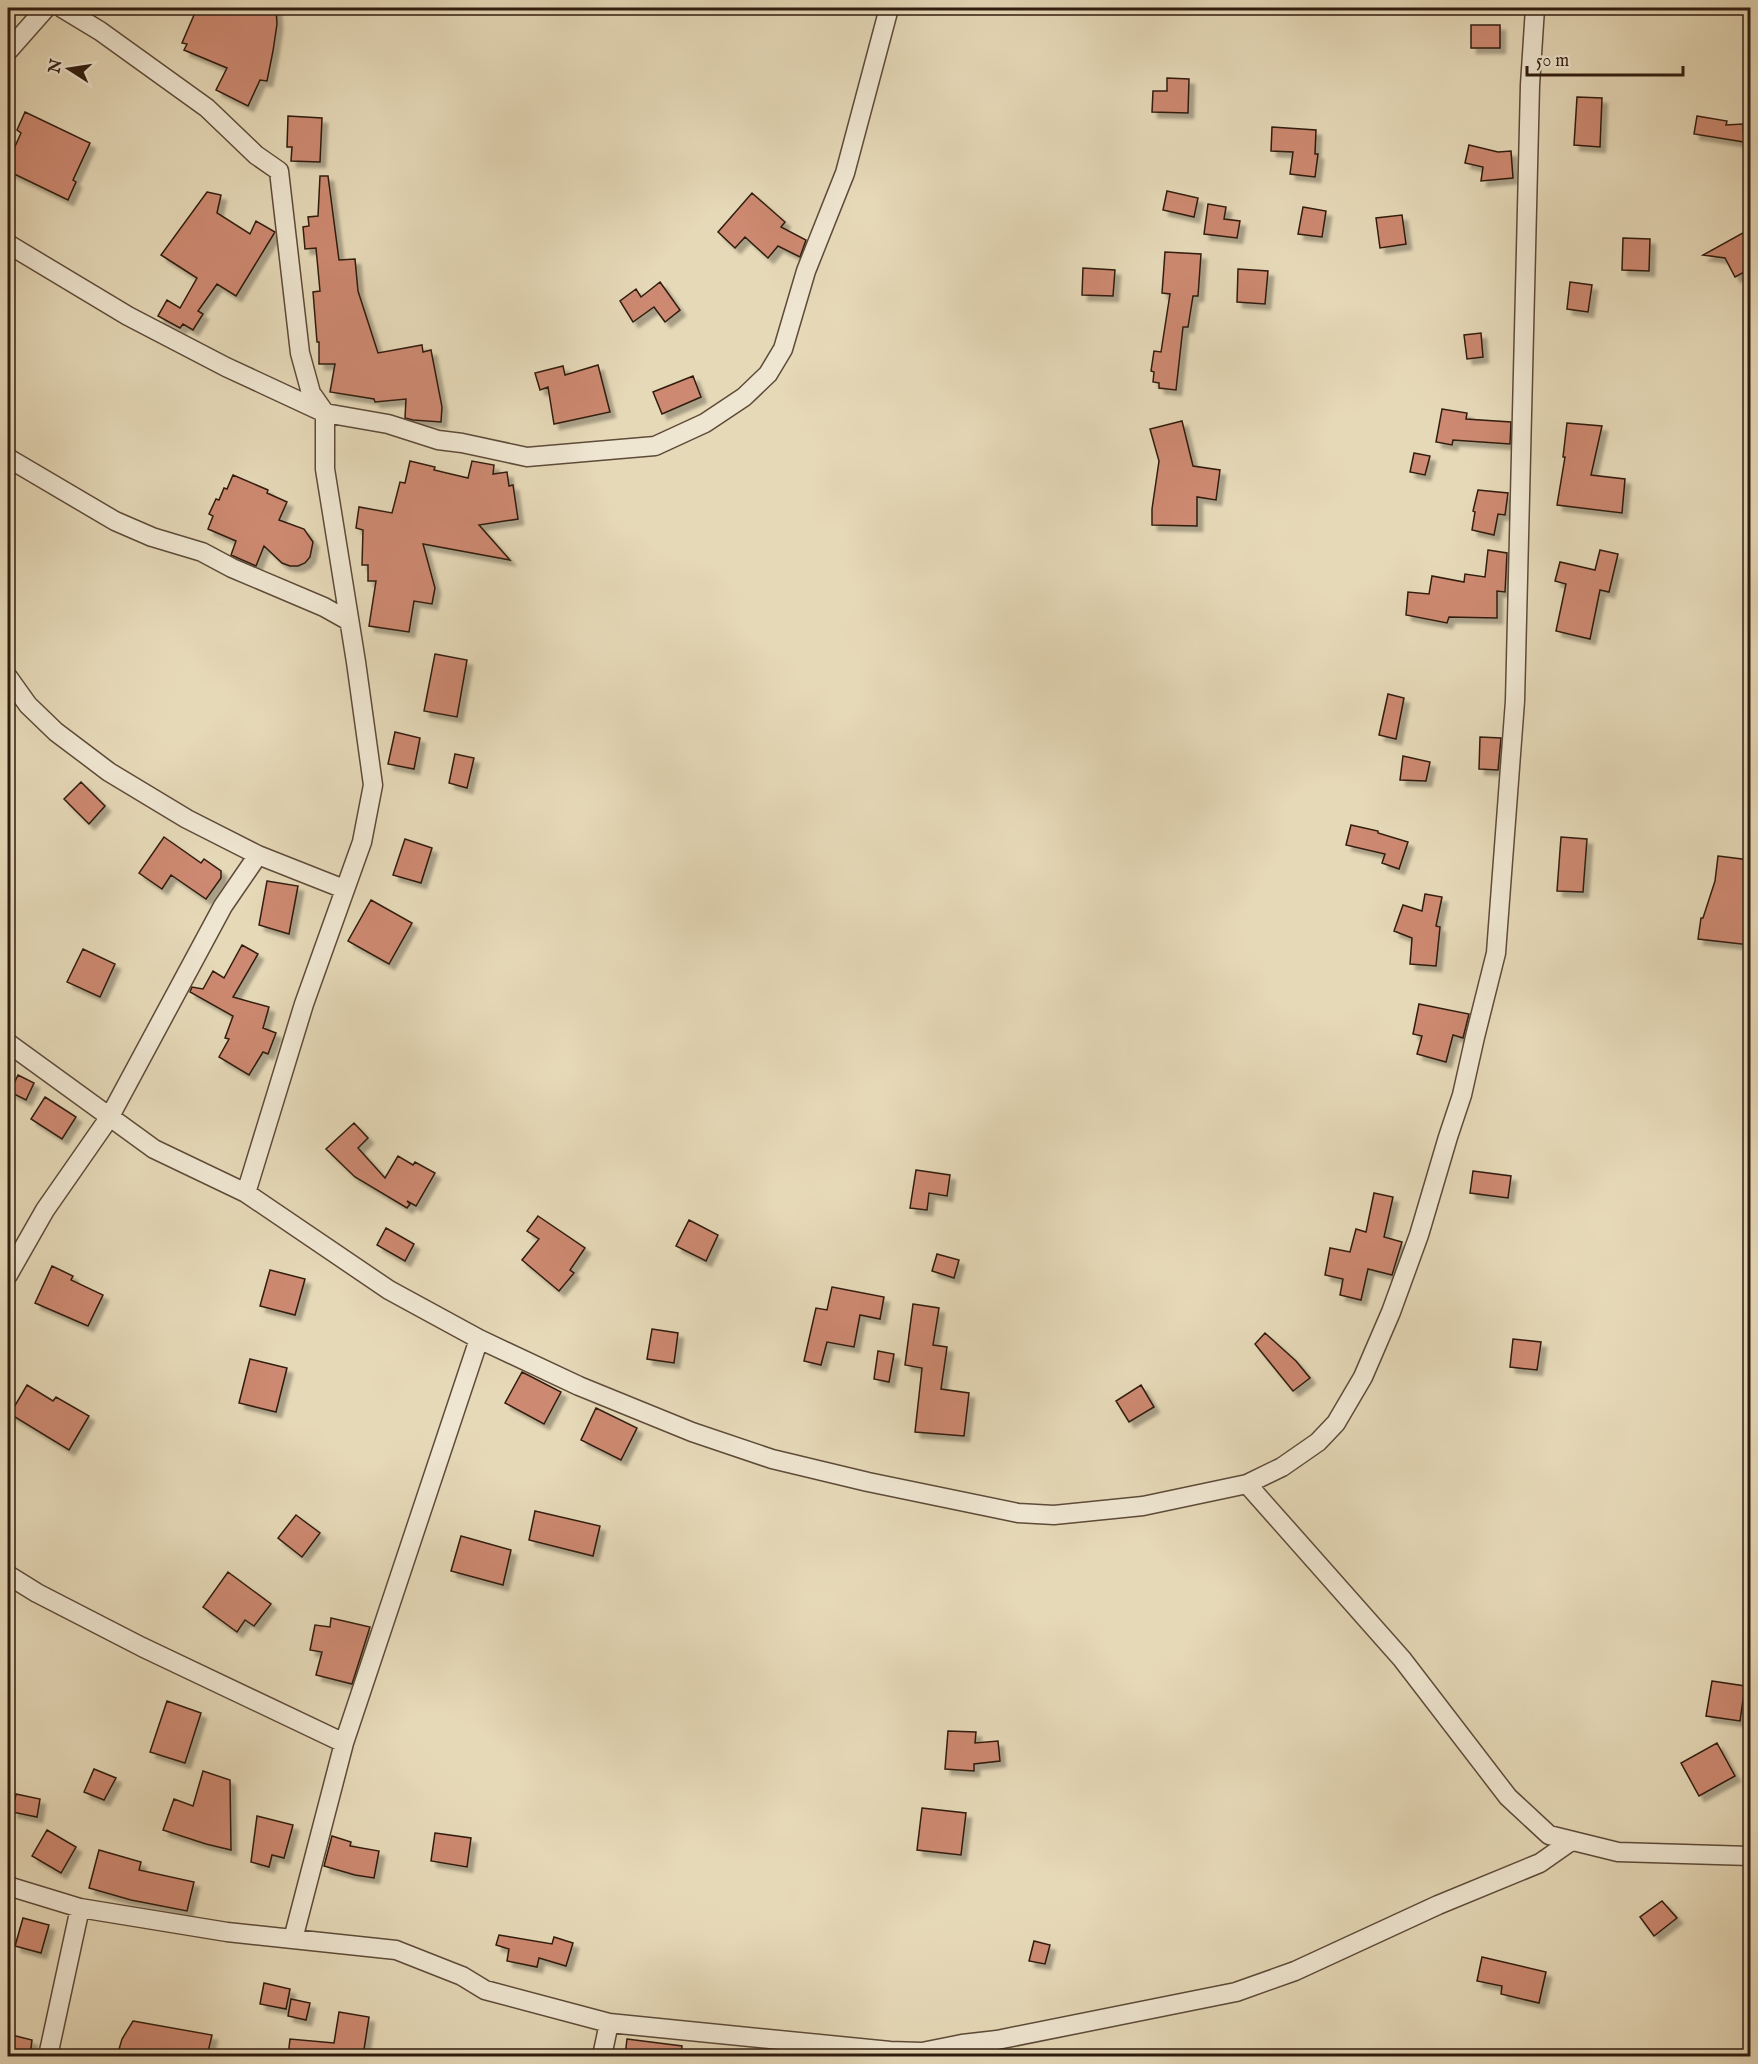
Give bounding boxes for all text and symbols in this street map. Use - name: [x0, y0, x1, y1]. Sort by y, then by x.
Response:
- north arrow: [39, 39, 99, 99]
- scale bar: [1527, 39, 1683, 77]
- text: 50 m: [1536, 50, 1569, 73]
- text: N: [45, 57, 68, 76]

